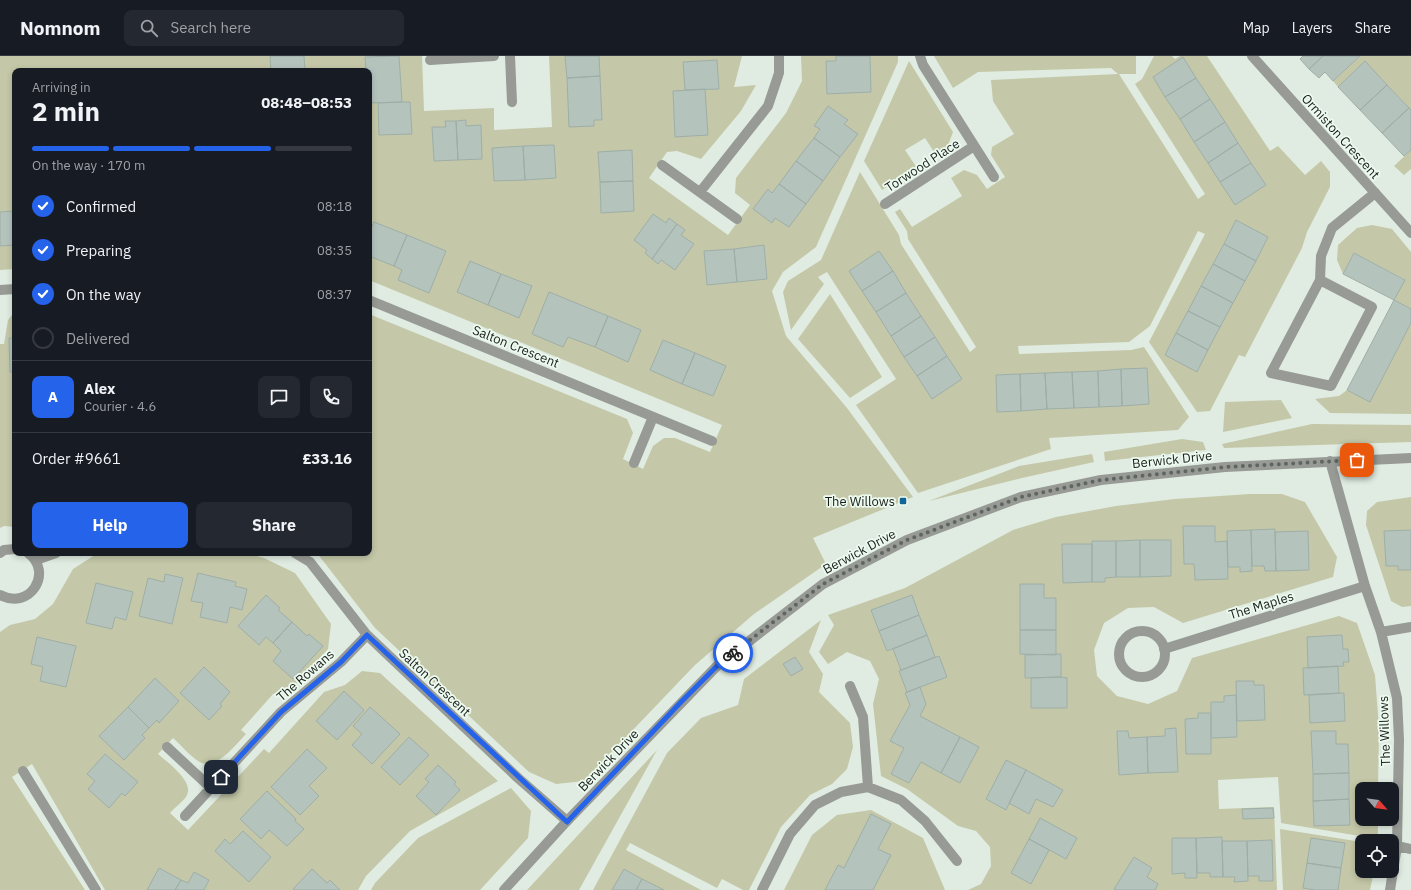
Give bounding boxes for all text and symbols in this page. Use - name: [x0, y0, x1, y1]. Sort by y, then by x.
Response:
- search box: [124, 10, 404, 46]
- text: Nomnom: [20, 16, 100, 40]
- icon: search: [138, 17, 160, 39]
- text: Search here: [170, 18, 251, 37]
- text: Map: [1243, 19, 1270, 37]
- text: Layers: [1292, 19, 1333, 37]
- text: Share: [1355, 19, 1391, 37]
- text: Arriving in: [32, 79, 91, 96]
- street label: Ormiston Crescent: [1298, 90, 1383, 182]
- text: 08:48–08:53: [261, 93, 352, 112]
- text: 2 min: [32, 94, 100, 128]
- street label: Torwood Place: [882, 135, 963, 196]
- text: On the way · 170 m: [32, 157, 145, 174]
- icon: check: [32, 195, 54, 217]
- text: Confirmed: [66, 197, 136, 216]
- text: 08:18: [317, 198, 352, 215]
- icon: check: [32, 239, 54, 261]
- text: Preparing: [66, 241, 131, 260]
- text: 08:35: [317, 242, 352, 259]
- icon: check: [32, 283, 54, 305]
- text: On the way: [66, 285, 141, 304]
- text: 08:37: [317, 286, 352, 303]
- street label: Salton Crescent: [470, 321, 562, 372]
- text: Delivered: [66, 329, 130, 348]
- button: chat: [258, 376, 300, 418]
- button: phone: [310, 376, 352, 418]
- text: Alex: [84, 379, 115, 398]
- text: A: [48, 387, 58, 406]
- text: Courier · 4.6: [84, 398, 156, 415]
- pin: [1340, 443, 1374, 477]
- street label: Berwick Drive: [1131, 447, 1213, 472]
- text: Order #9661: [32, 449, 121, 468]
- text: £33.16: [303, 449, 352, 468]
- icon: bag: [1346, 449, 1368, 471]
- place label: The Willows: [825, 493, 895, 510]
- marker: The Willows: [898, 496, 908, 506]
- button: Help: [32, 502, 188, 548]
- button: Share: [196, 502, 352, 548]
- street label: Berwick Drive: [820, 525, 899, 578]
- street label: The Maples: [1227, 588, 1296, 623]
- courier: [713, 633, 753, 673]
- icon: bike: [722, 642, 744, 664]
- street label: Salton Crescent: [395, 645, 474, 720]
- street label: The Rowans: [273, 646, 338, 705]
- street label: The Willows: [1375, 696, 1394, 766]
- street label: Berwick Drive: [574, 726, 642, 795]
- pin: [204, 760, 238, 794]
- icon: home: [210, 766, 232, 788]
- north arrow: [1355, 782, 1399, 826]
- map controls: [1355, 782, 1399, 878]
- button: locate: [1355, 834, 1399, 878]

